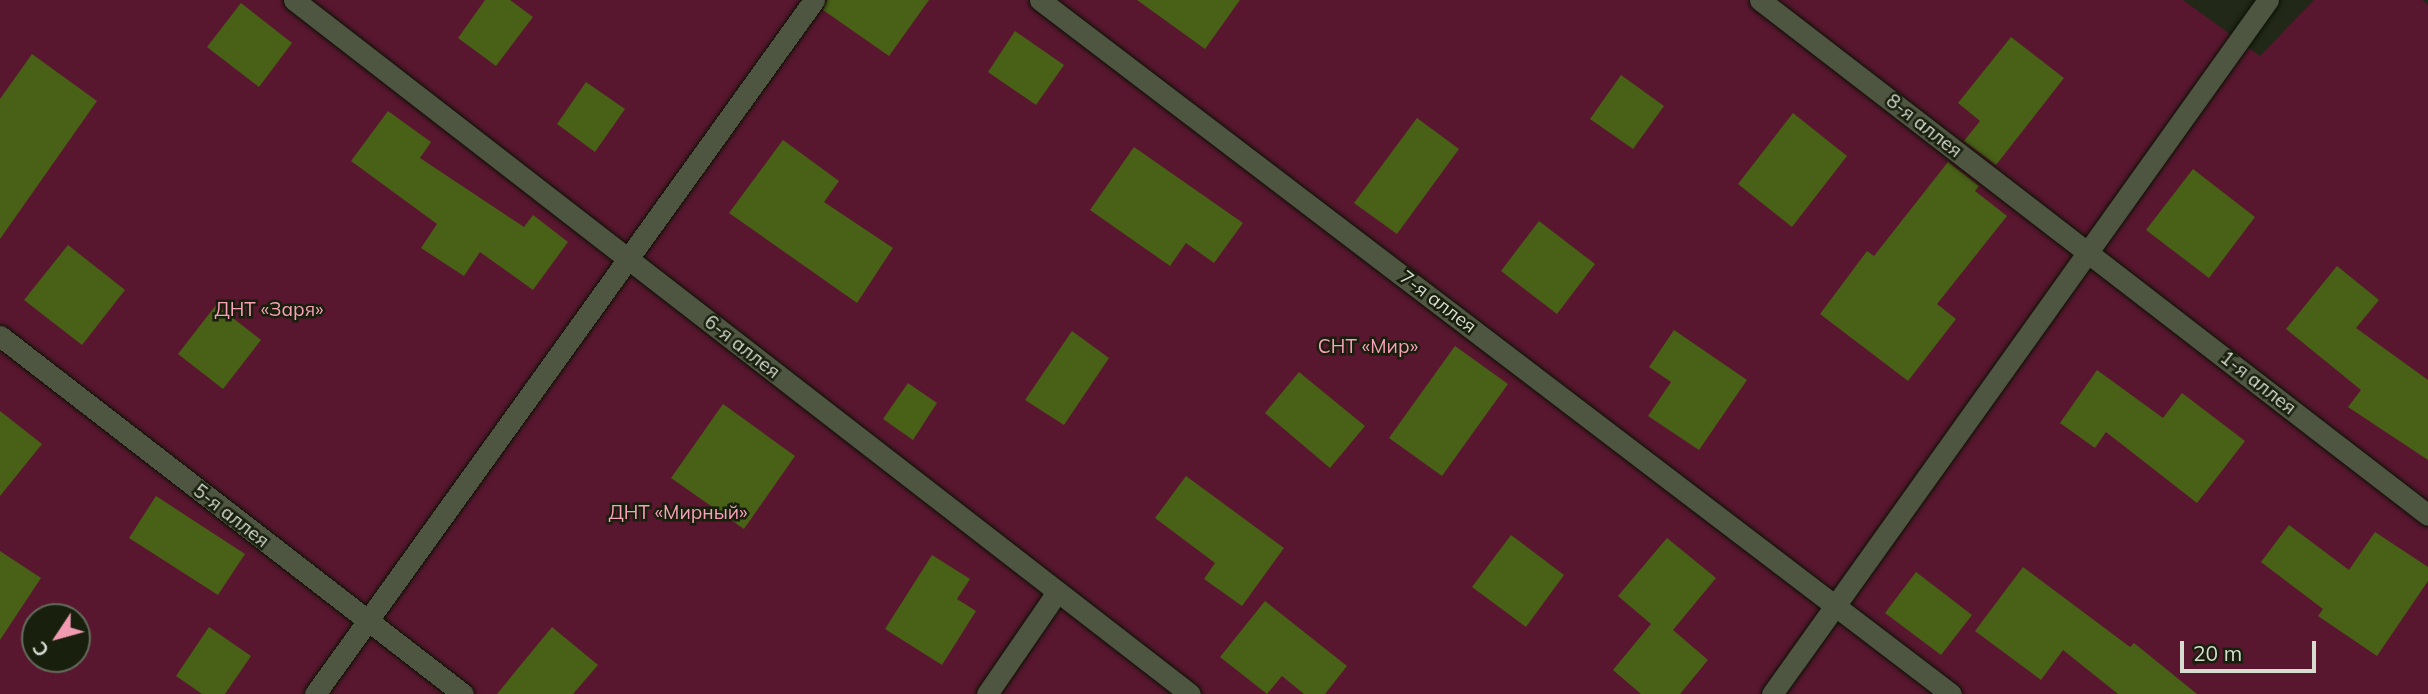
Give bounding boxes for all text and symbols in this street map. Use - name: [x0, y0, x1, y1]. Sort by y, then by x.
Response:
- street label: 8-я аллея: [1882, 89, 1966, 163]
- street label: 7-я аллея: [1395, 266, 1481, 338]
- park label: ДНТ «Заря»: [214, 299, 324, 321]
- street label: 6-я аллея: [700, 310, 784, 384]
- park label: СНТ «Мир»: [1318, 336, 1418, 358]
- street label: 1-я аллея: [2216, 346, 2300, 420]
- street label: 5-я аллея: [189, 479, 273, 553]
- park label: ДНТ «Мирный»: [608, 502, 748, 524]
- north arrow: [21, 603, 91, 673]
- scale bar: [2183, 628, 2320, 672]
- text: С: [27, 637, 54, 661]
- text: 20 m: [2193, 640, 2242, 666]

